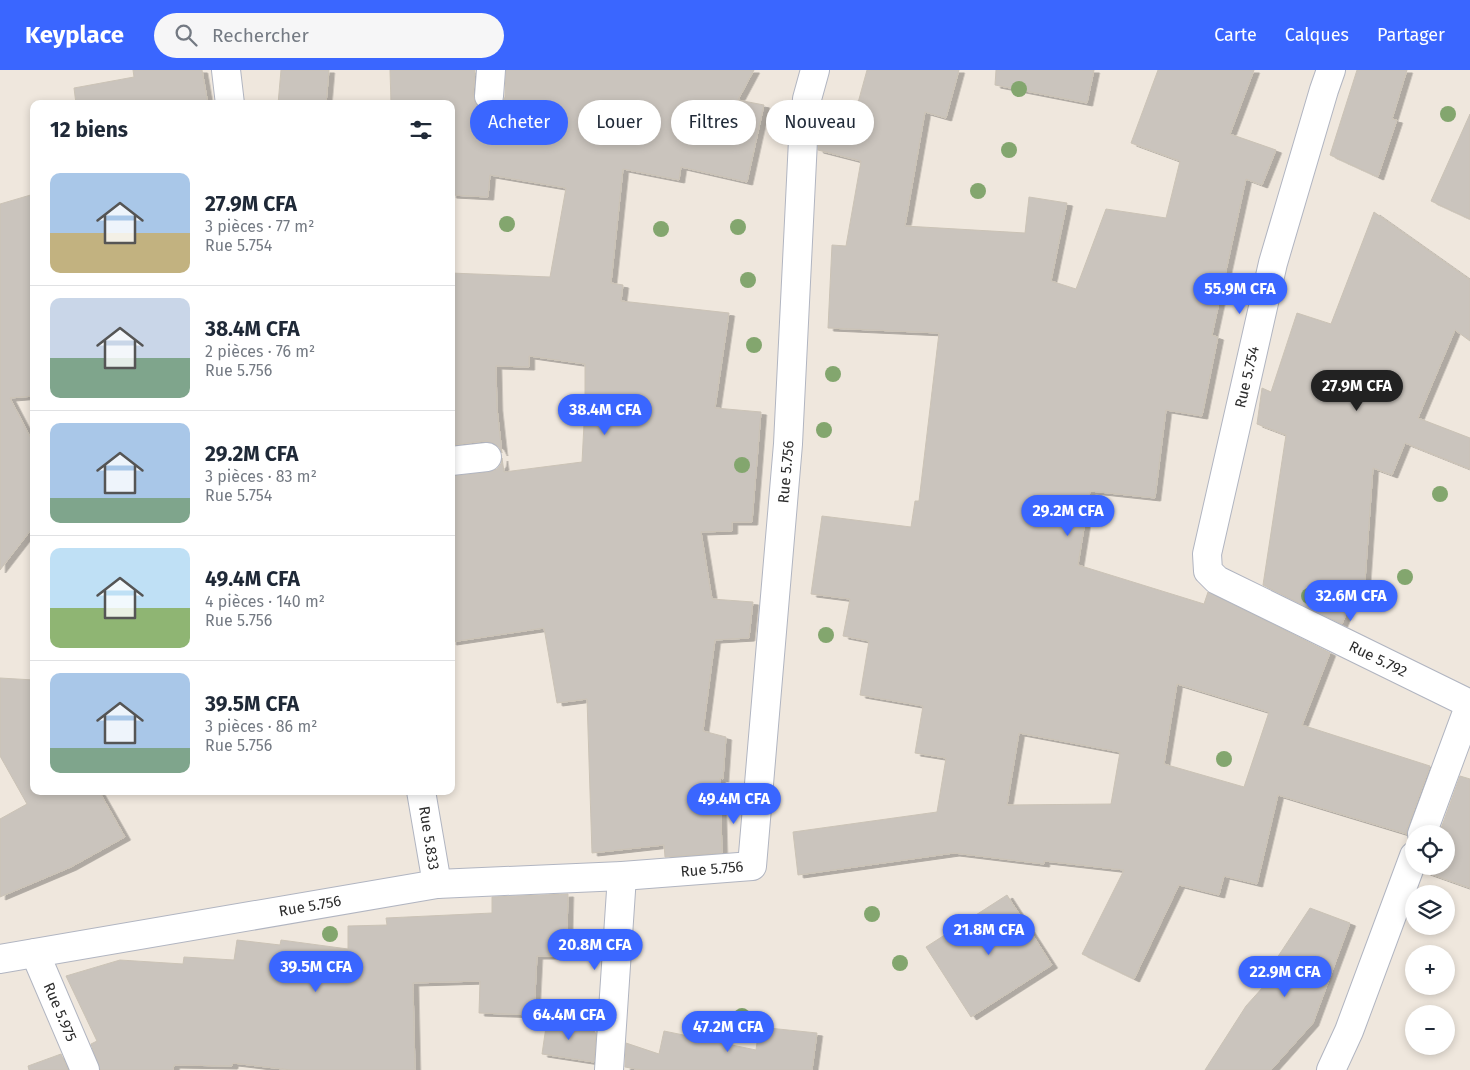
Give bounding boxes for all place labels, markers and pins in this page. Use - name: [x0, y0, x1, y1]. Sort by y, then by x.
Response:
- pin: 55.9M CFA: [1183, 272, 1297, 315]
- pin: 27.9M CFA: [1300, 370, 1414, 412]
- pin: 38.4M CFA: [548, 394, 662, 436]
- pin: 29.2M CFA: [1011, 494, 1125, 537]
- pin: 32.6M CFA: [1294, 580, 1408, 622]
- pin: 49.4M CFA: [677, 782, 791, 825]
- pin: 21.8M CFA: [932, 914, 1046, 956]
- pin: 20.8M CFA: [538, 928, 652, 971]
- pin: 39.5M CFA: [259, 950, 373, 993]
- pin: 22.9M CFA: [1228, 956, 1342, 998]
- pin: 64.4M CFA: [512, 998, 626, 1041]
- pin: 47.2M CFA: [671, 1010, 785, 1053]

